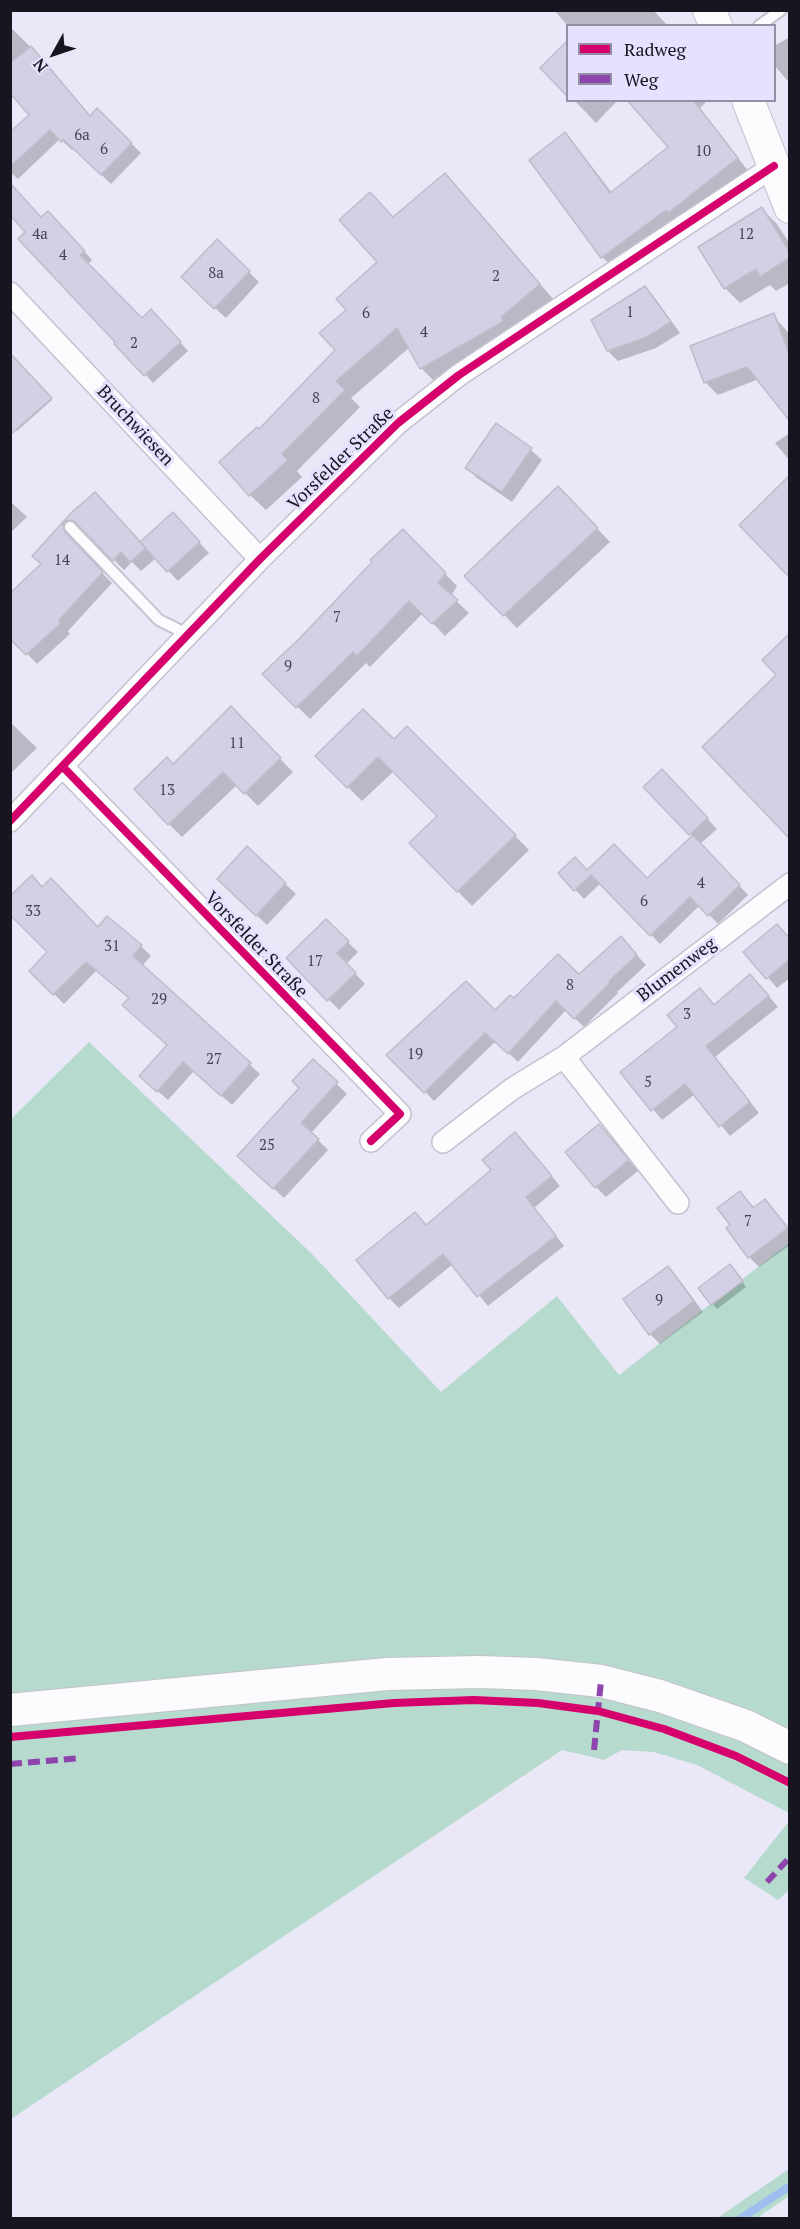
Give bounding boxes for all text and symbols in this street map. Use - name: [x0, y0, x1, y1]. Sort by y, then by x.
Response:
- north arrow: [24, 24, 84, 84]
- legend: [566, 24, 776, 102]
- text: Radweg: [624, 37, 686, 61]
- text: N: [28, 54, 53, 77]
- text: Weg: [624, 67, 658, 91]
- house number: 6a: [74, 127, 90, 145]
- house number: 6: [100, 141, 108, 159]
- house number: 10: [695, 143, 711, 161]
- house number: 4a: [32, 226, 48, 244]
- house number: 12: [738, 226, 754, 244]
- house number: 4: [59, 247, 67, 265]
- house number: 8a: [208, 265, 224, 283]
- house number: 2: [492, 268, 500, 286]
- house number: 1: [626, 304, 634, 322]
- house number: 6: [362, 305, 370, 323]
- house number: 4: [420, 324, 428, 342]
- house number: 2: [130, 335, 138, 353]
- street label: Bruchwiesen: [92, 381, 178, 471]
- house number: 8: [312, 390, 320, 408]
- street label: Vorsfelder Straße: [284, 403, 398, 515]
- house number: 14: [54, 552, 70, 570]
- house number: 7: [333, 609, 341, 627]
- house number: 9: [284, 658, 292, 676]
- house number: 11: [229, 735, 245, 753]
- house number: 13: [159, 782, 175, 800]
- house number: 4: [697, 875, 705, 893]
- street label: Vorsfelder Straße: [200, 888, 312, 1002]
- house number: 6: [640, 893, 648, 911]
- house number: 33: [25, 903, 41, 921]
- street label: Blumenweg: [633, 933, 721, 1007]
- house number: 31: [104, 938, 120, 956]
- house number: 17: [307, 953, 323, 971]
- house number: 8: [566, 977, 574, 995]
- house number: 29: [151, 991, 167, 1009]
- house number: 3: [683, 1006, 691, 1024]
- house number: 19: [407, 1046, 423, 1064]
- house number: 27: [206, 1051, 222, 1069]
- house number: 5: [644, 1074, 652, 1092]
- house number: 25: [259, 1137, 275, 1155]
- house number: 7: [744, 1213, 752, 1231]
- house number: 9: [655, 1292, 663, 1310]

